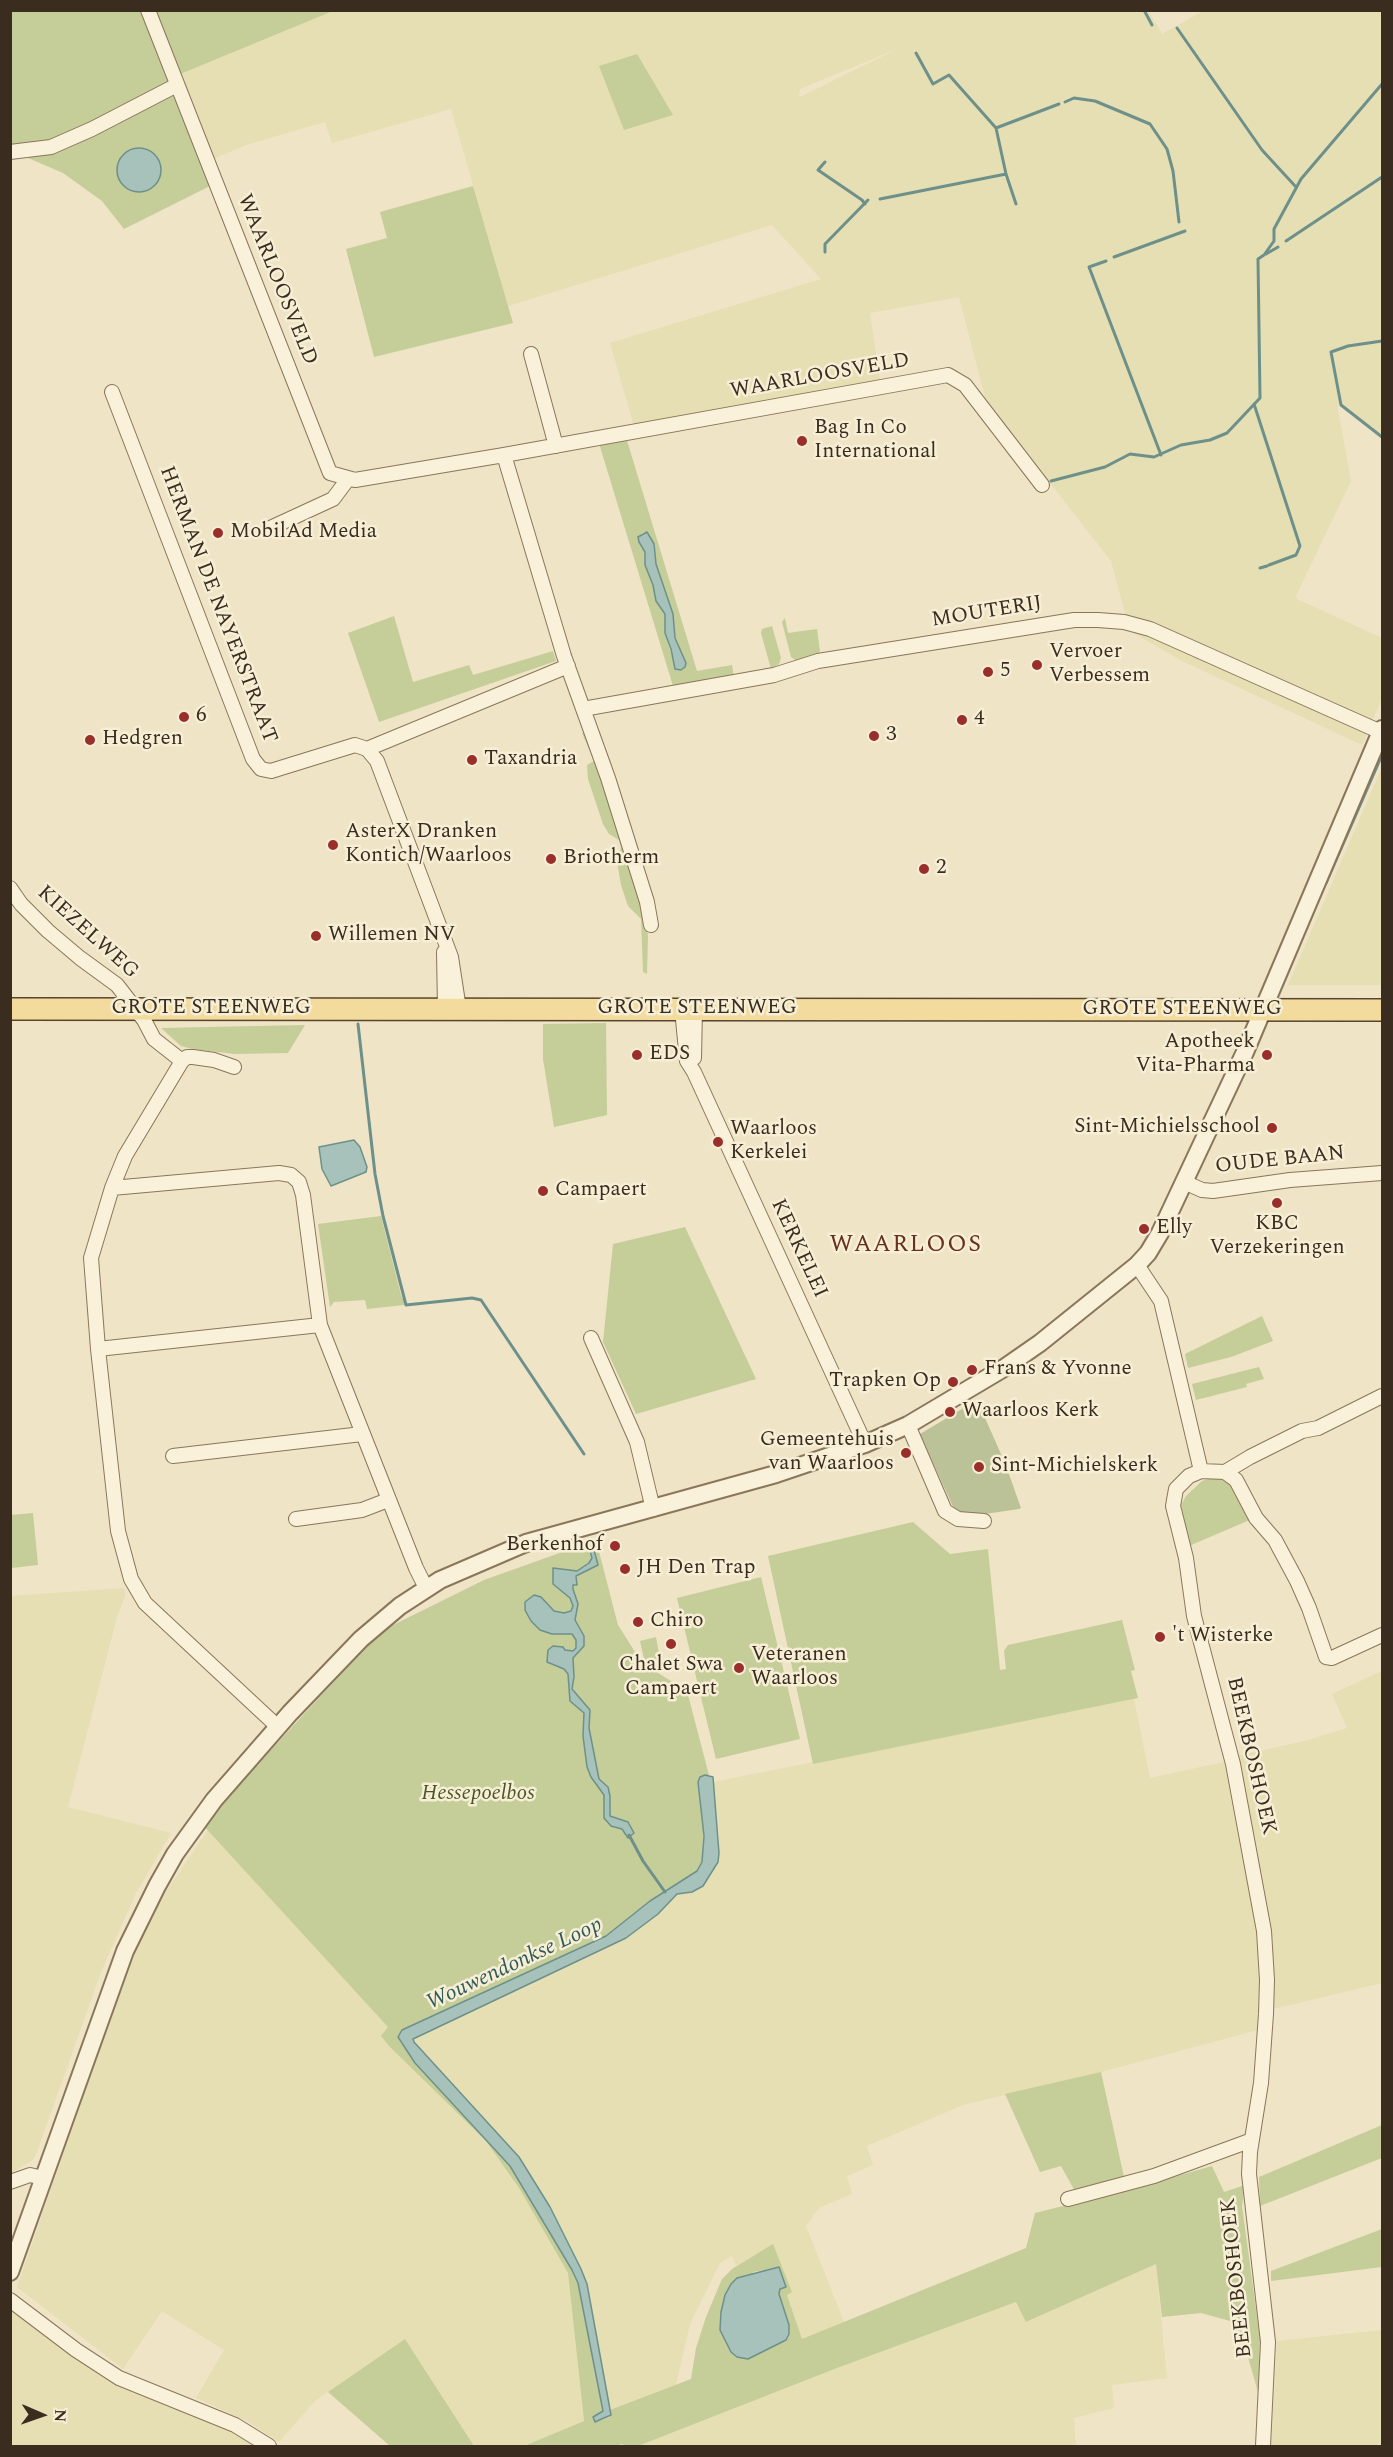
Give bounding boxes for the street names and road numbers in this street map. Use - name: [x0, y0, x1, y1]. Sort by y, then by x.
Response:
- street label: WAARLOOSVELD: [230, 191, 322, 369]
- street label: WAARLOOSVELD: [728, 349, 912, 405]
- street label: HERMAN DE NAYERSTRAAT: [152, 463, 282, 747]
- street label: MOUTERIJ: [930, 592, 1044, 634]
- street label: KIEZELWEG: [31, 881, 143, 985]
- street label: GROTE STEENWEG: [111, 996, 311, 1022]
- street label: GROTE STEENWEG: [597, 996, 797, 1022]
- street label: GROTE STEENWEG: [1082, 997, 1282, 1023]
- street label: OUDE BAAN: [1214, 1142, 1346, 1180]
- street label: KERKELEI: [764, 1195, 832, 1303]
- street label: BEEKBOSHOEK: [1220, 1675, 1280, 1837]
- street label: BEEKBOSHOEK: [1217, 2197, 1259, 2359]

